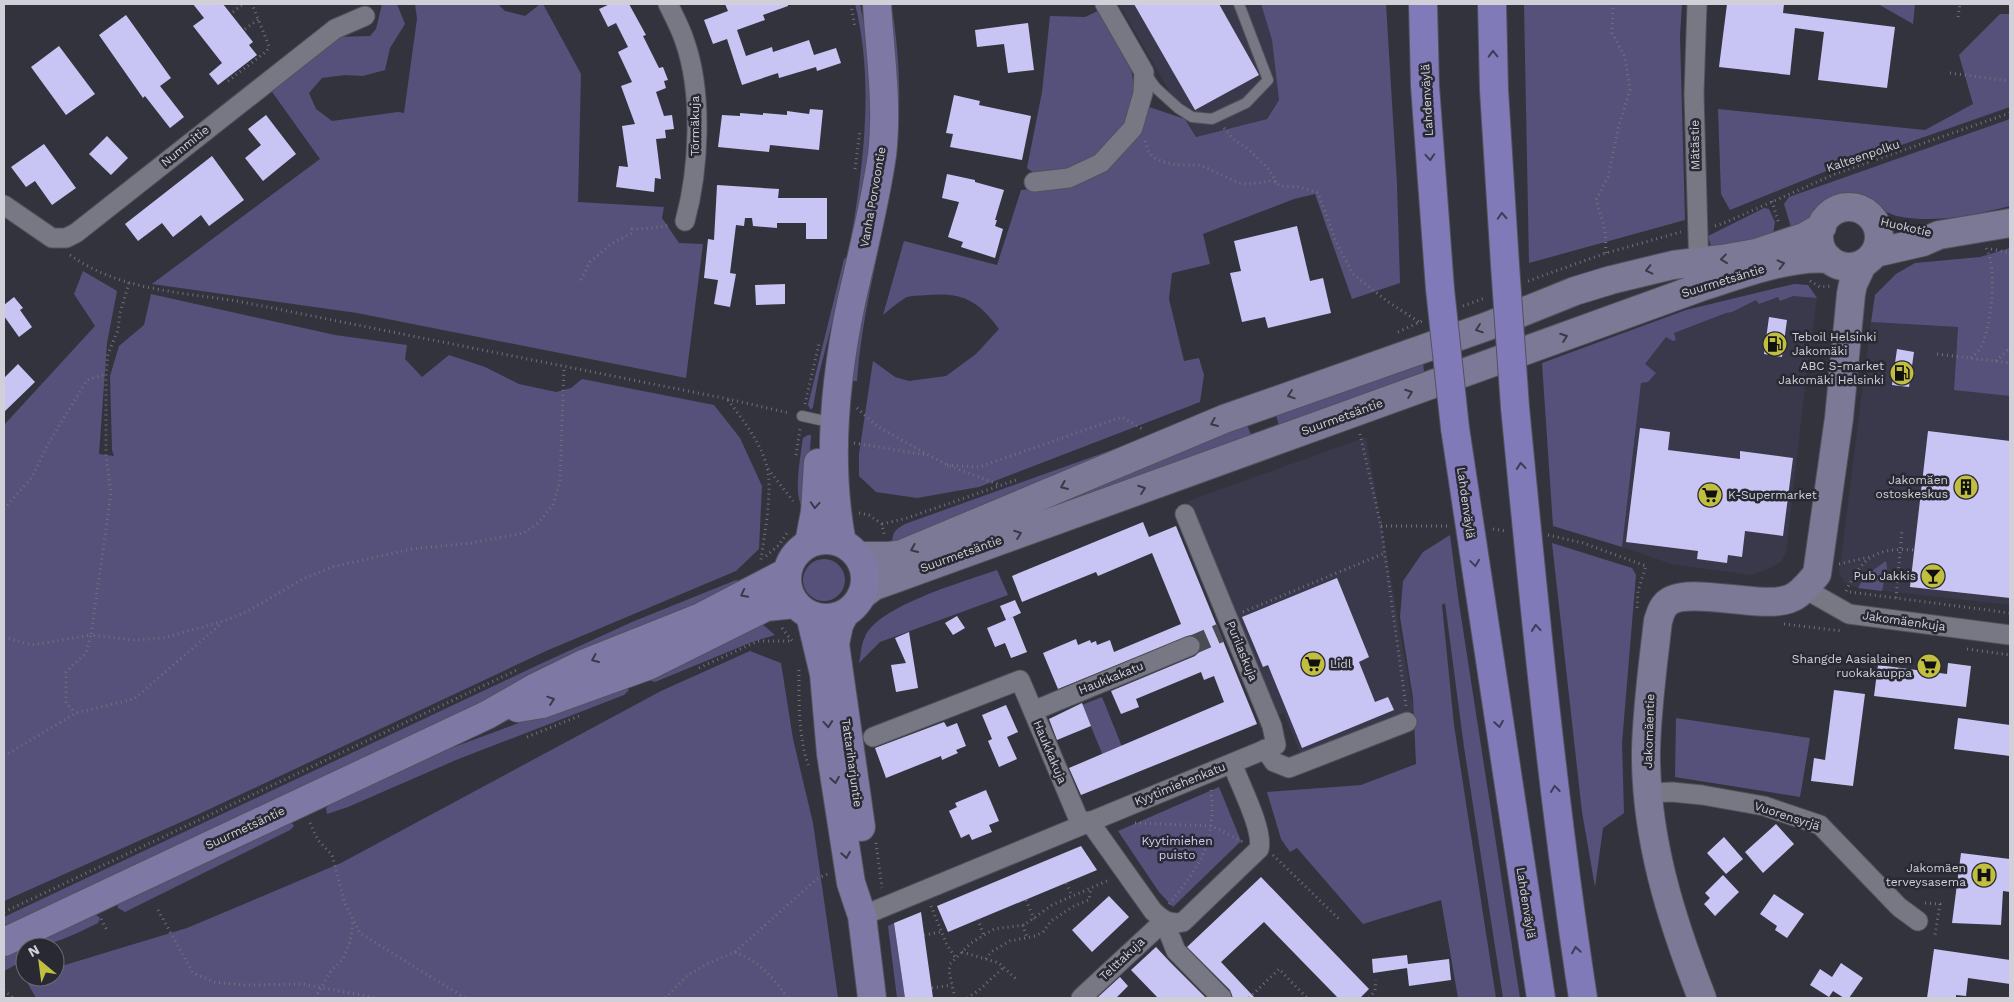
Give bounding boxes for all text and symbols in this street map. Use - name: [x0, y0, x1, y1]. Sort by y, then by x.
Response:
- one-way arrow: [1488, 50, 1498, 58]
- street label: Lahdenväylä: [1418, 63, 1436, 136]
- street label: Törmäkuja: [688, 96, 702, 156]
- street label: Mätästie: [1688, 120, 1702, 170]
- street label: Nummitie: [158, 122, 212, 169]
- street label: Kalteenpolku: [1824, 137, 1902, 175]
- street label: Vanha Porvoontie: [857, 146, 889, 248]
- one-way arrow: [1424, 154, 1435, 162]
- one-way arrow: [1496, 212, 1507, 220]
- street label: Huokotie: [1879, 214, 1933, 240]
- one-way arrow: [1719, 253, 1727, 264]
- one-way arrow: [1777, 259, 1786, 270]
- street label: Suurmetsäntie: [1680, 262, 1766, 300]
- one-way arrow: [1645, 264, 1654, 275]
- one-way arrow: [1475, 323, 1484, 333]
- place label: Teboil Helsinki Jakomäki: [1792, 330, 1876, 358]
- fuel station icon: Teboil Helsinki Jakomäki: [1762, 331, 1788, 357]
- one-way arrow: [1560, 333, 1568, 343]
- place label: ABC S-market Jakomäki Helsinki: [1778, 359, 1884, 387]
- fuel station icon: ABC S-market Jakomäki Helsinki: [1889, 360, 1915, 386]
- one-way arrow: [1287, 389, 1295, 399]
- one-way arrow: [1404, 389, 1412, 399]
- street label: Suurmetsäntie: [1299, 396, 1385, 438]
- one-way arrow: [1210, 417, 1219, 428]
- one-way arrow: [1515, 461, 1526, 469]
- street label: Lahdenväylä: [1454, 466, 1478, 540]
- place label: Jakomäen ostoskeskus: [1876, 473, 1948, 501]
- building icon: Jakomäen ostoskeskus: [1953, 474, 1979, 500]
- one-way arrow: [1060, 480, 1069, 490]
- supermarket icon: K-Supermarket: [1697, 482, 1723, 508]
- one-way arrow: [1138, 485, 1146, 495]
- place label: K-Supermarket: [1728, 488, 1817, 502]
- one-way arrow: [810, 502, 821, 510]
- one-way arrow: [1014, 530, 1022, 540]
- street label: Suurmetsäntie: [918, 533, 1004, 575]
- one-way arrow: [910, 542, 919, 553]
- one-way arrow: [1469, 559, 1479, 567]
- bar icon: Pub Jakkis: [1920, 563, 1946, 589]
- place label: Pub Jakkis: [1853, 569, 1916, 583]
- one-way arrow: [740, 588, 749, 598]
- street label: Jakomäenkuja: [1861, 608, 1947, 634]
- street label: Purilaskuja: [1224, 619, 1261, 683]
- one-way arrow: [1531, 623, 1542, 631]
- supermarket icon: Lidl: [1300, 651, 1326, 677]
- one-way arrow: [591, 652, 600, 663]
- place label: Shangde Aasialainen ruokakauppa: [1792, 652, 1912, 680]
- supermarket icon: Shangde Aasialainen ruokakauppa: [1916, 653, 1942, 679]
- place label: Lidl: [1330, 657, 1352, 671]
- street label: Haukkakatu: [1076, 659, 1146, 697]
- street label: Jakomäentie: [1641, 693, 1657, 769]
- one-way arrow: [547, 696, 555, 706]
- street label: Tattariharjuntie: [839, 718, 865, 808]
- street label: Haukkakuja: [1030, 718, 1070, 786]
- one-way arrow: [1493, 719, 1503, 728]
- one-way arrow: [823, 720, 834, 728]
- street label: Kyytimiehenkatu: [1132, 759, 1228, 809]
- one-way arrow: [829, 776, 840, 784]
- one-way arrow: [1550, 785, 1561, 793]
- street label: Vuorensyrjä: [1752, 799, 1822, 833]
- street label: Suurmetsäntie: [203, 803, 287, 853]
- park label: Kyytimiehen puisto: [1141, 834, 1213, 862]
- one-way arrow: [841, 850, 851, 859]
- place label: Jakomäen terveysasema: [1886, 861, 1966, 889]
- hospital icon: Jakomäen terveysasema: [1971, 862, 1997, 888]
- street label: Lahdenväylä: [1513, 866, 1539, 940]
- street label: Telttakuja: [1097, 934, 1148, 983]
- north arrow: [15, 937, 65, 987]
- text: N: [25, 941, 42, 960]
- one-way arrow: [1571, 946, 1581, 954]

